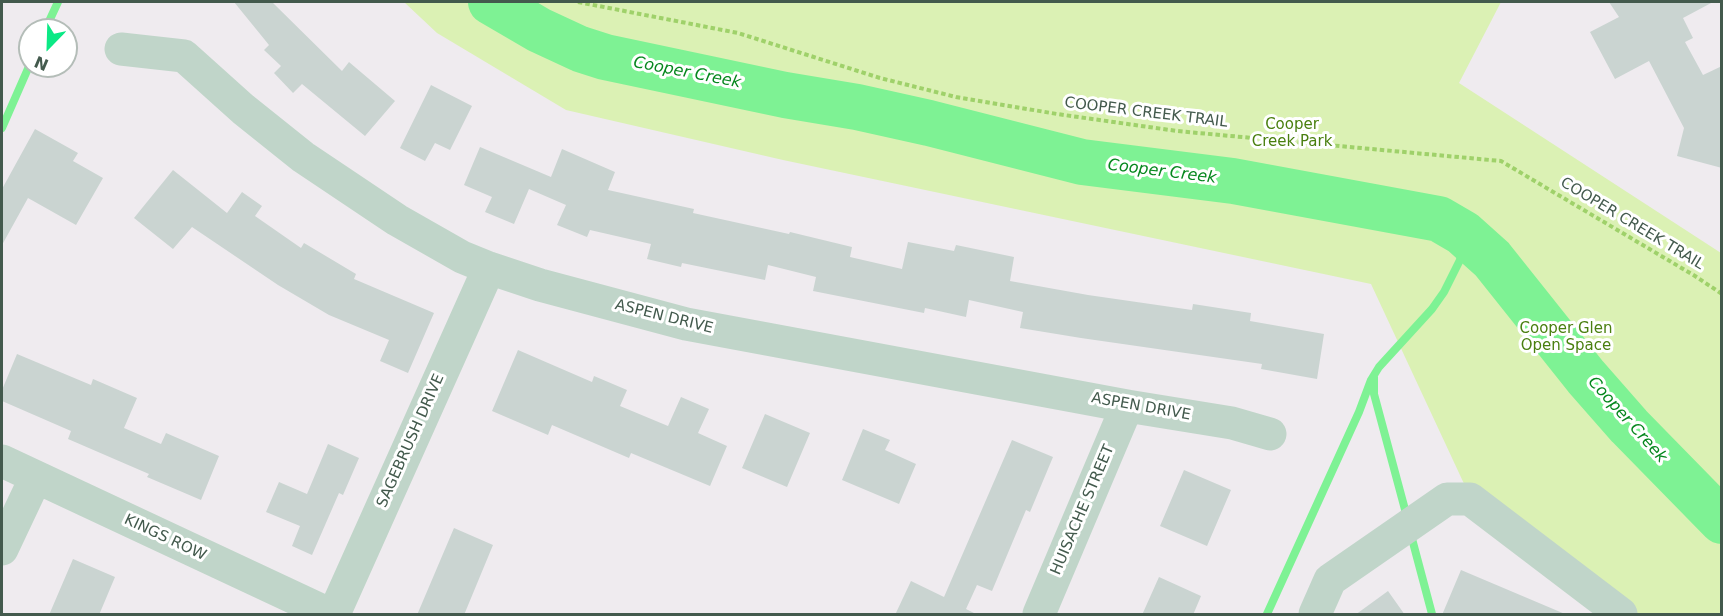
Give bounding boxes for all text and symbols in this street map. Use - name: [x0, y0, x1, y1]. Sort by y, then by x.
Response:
- north arrow: [18, 18, 78, 78]
- text: N: [32, 52, 51, 75]
- water label: Cooper Creek: [632, 53, 742, 93]
- street label: COOPER CREEK TRAIL: [1063, 94, 1229, 132]
- park label: Cooper Creek Park: [1252, 116, 1332, 151]
- water label: Cooper Creek: [1107, 156, 1217, 188]
- street label: COOPER CREEK TRAIL: [1557, 174, 1707, 274]
- street label: ASPEN DRIVE: [613, 296, 715, 338]
- park label: Cooper Glen Open Space: [1519, 320, 1613, 355]
- street label: SAGEBRUSH DRIVE: [373, 371, 449, 511]
- water label: Cooper Creek: [1583, 373, 1671, 467]
- street label: ASPEN DRIVE: [1090, 389, 1192, 425]
- street label: HUISACHE STREET: [1047, 442, 1119, 578]
- street label: KINGS ROW: [121, 511, 209, 565]

